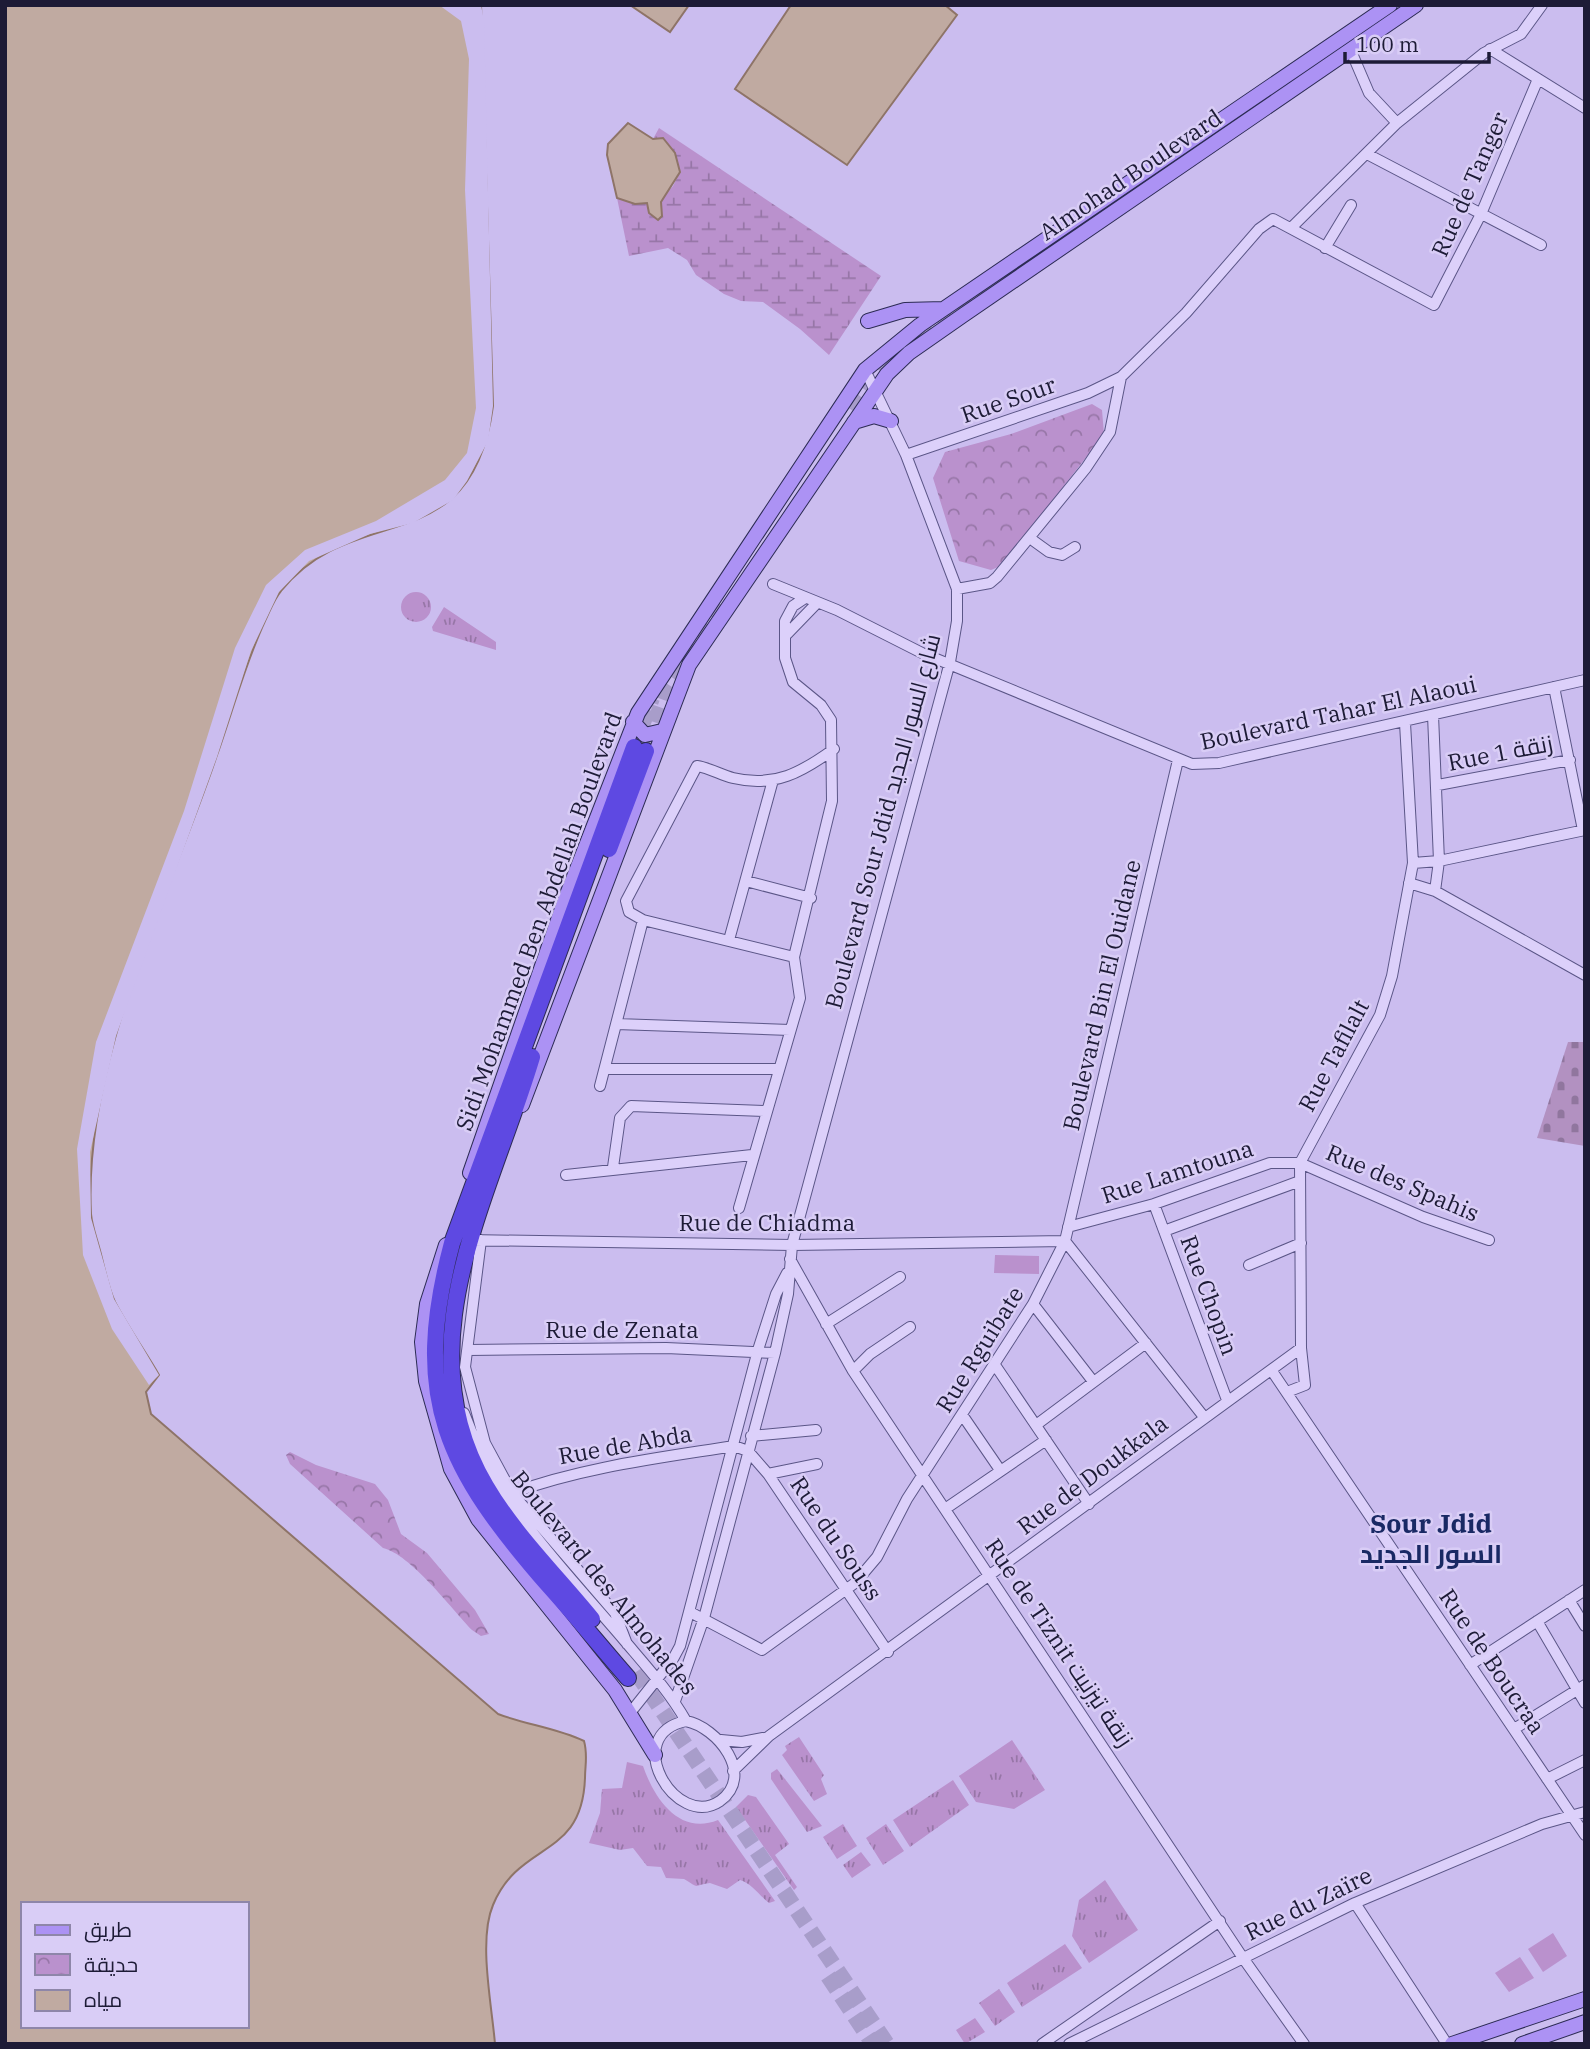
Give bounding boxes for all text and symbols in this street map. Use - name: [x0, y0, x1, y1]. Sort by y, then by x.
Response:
- scale bar: [1345, 21, 1488, 65]
- text: 100 m: [1356, 30, 1419, 58]
- street label: Almohad Boulevard: [1033, 102, 1227, 246]
- street label: Rue de Tanger: [1424, 107, 1514, 261]
- street label: Rue Sour: [957, 369, 1059, 429]
- street label: Boulevard Sour Jdid شارع السور الجديد: [817, 630, 949, 1012]
- street label: Boulevard Tahar El Alaoui: [1197, 668, 1479, 756]
- street label: Sidi Mohammed Ben Abdellah Boulevard: [448, 708, 628, 1134]
- street label: Rue 1 زنقة: [1445, 727, 1555, 777]
- street label: Boulevard Bin El Ouidane: [1055, 857, 1147, 1133]
- street label: Rue Tafilalt: [1291, 994, 1375, 1116]
- street label: Rue Lamtouna: [1097, 1132, 1257, 1210]
- street label: Rue des Spahis: [1322, 1136, 1484, 1228]
- street label: Rue de Chiadma: [679, 1207, 855, 1237]
- street label: Rue Chopin: [1174, 1231, 1246, 1359]
- street label: Rue Rguibate: [928, 1280, 1030, 1418]
- street label: Rue de Zenata: [545, 1314, 699, 1344]
- street label: Rue de Doukkala: [1011, 1407, 1173, 1541]
- street label: Rue de Abda: [556, 1417, 694, 1471]
- street label: Boulevard des Almohades: [505, 1464, 705, 1700]
- street label: Rue du Souss: [784, 1470, 890, 1606]
- district label: Sour Jdid السور الجديد: [1360, 1506, 1502, 1570]
- street label: Rue de Tiznit زنقة تيزنيت: [979, 1532, 1141, 1752]
- street label: Rue de Boucraa: [1433, 1583, 1553, 1739]
- street label: Rue du Zaïre: [1240, 1859, 1376, 1947]
- legend: [21, 1902, 248, 2028]
- text: طريق: [84, 1915, 132, 1943]
- text: حديقة: [84, 1950, 138, 1978]
- text: مياه: [84, 1985, 122, 2013]

